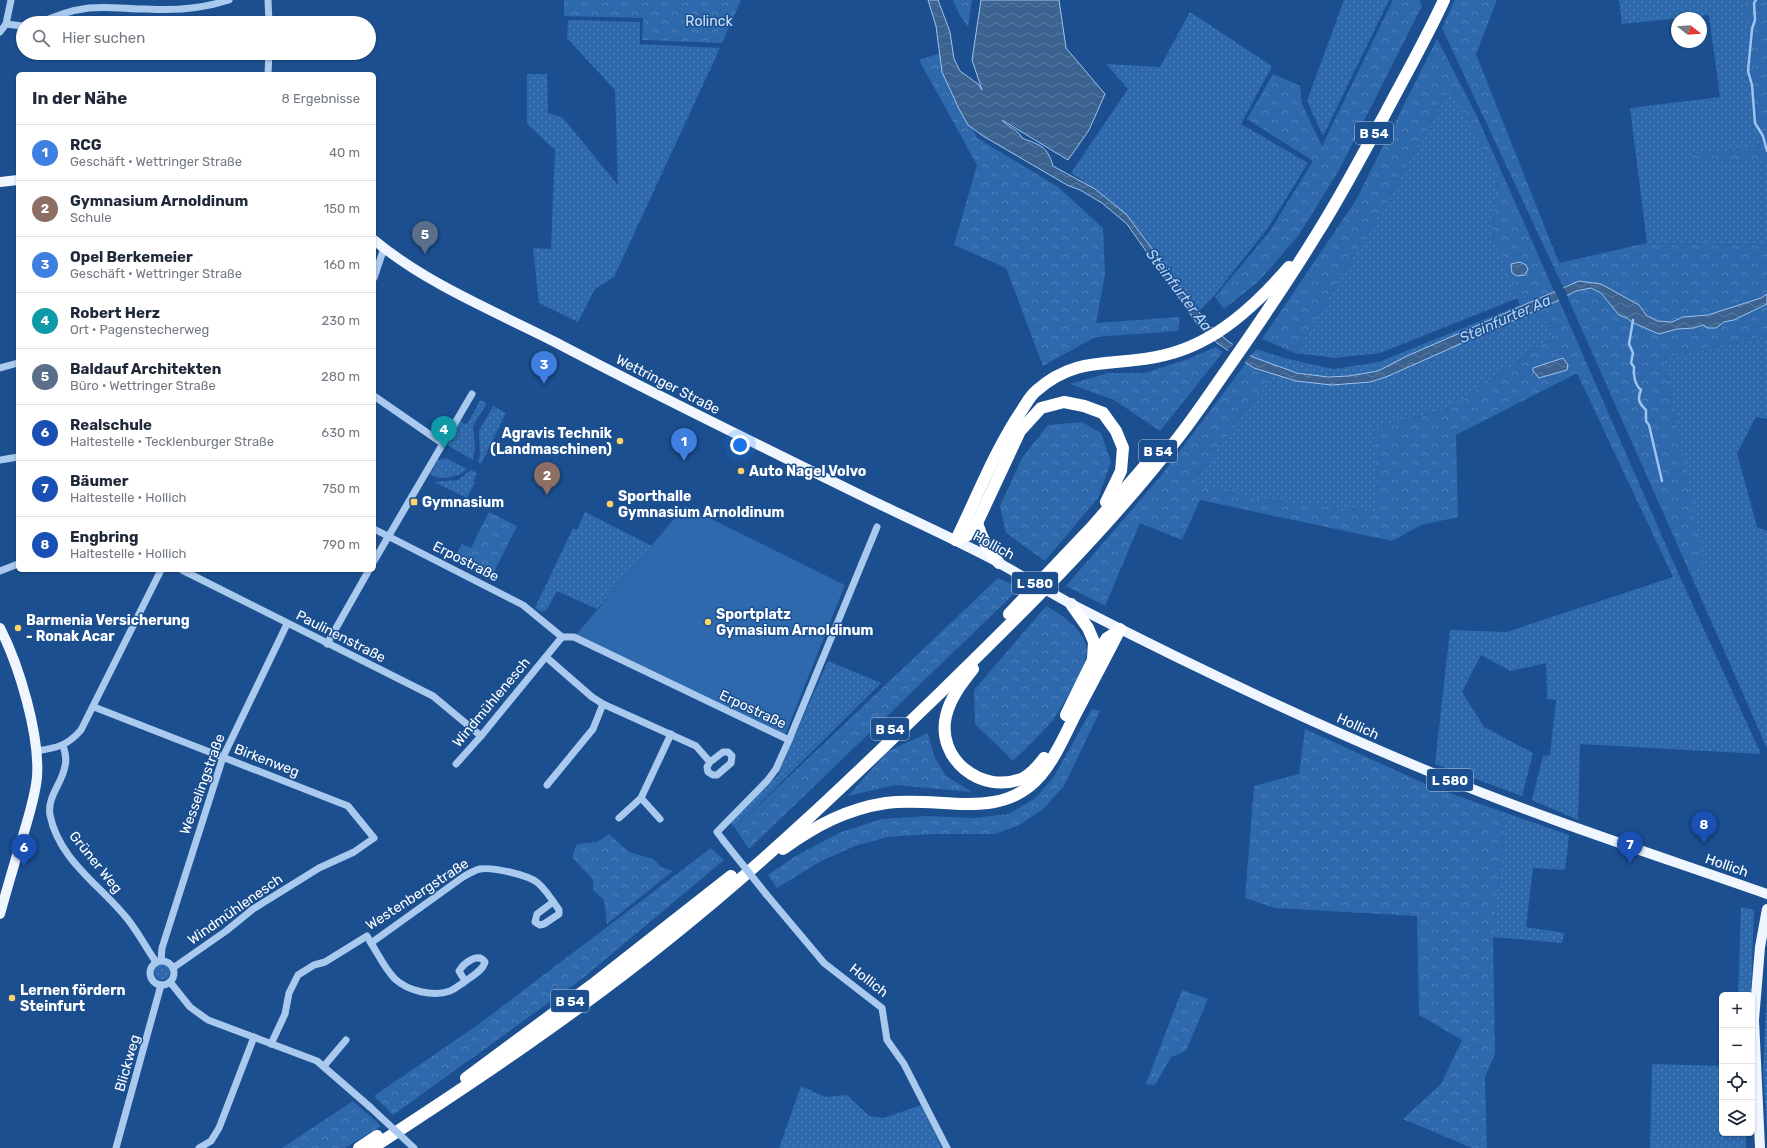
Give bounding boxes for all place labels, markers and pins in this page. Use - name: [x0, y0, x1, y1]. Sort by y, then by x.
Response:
- pin: 5: [412, 221, 438, 254]
- pin: 3: [531, 351, 557, 384]
- pin: 4: [431, 416, 457, 449]
- place label: Agravis Technik (Landmaschinen): [490, 425, 613, 458]
- pin: 1: [671, 428, 697, 461]
- marker: Agravis Technik (Landmaschinen): [615, 436, 625, 446]
- pin: 2: [534, 462, 560, 495]
- place label: Auto Nagel Volvo: [749, 463, 866, 480]
- marker: Auto Nagel Volvo: [736, 466, 746, 476]
- place label: Sporthalle Gymnasium Arnoldinum: [618, 488, 784, 521]
- place label: Gymnasium: [422, 494, 504, 511]
- marker: Gymnasium: [409, 497, 419, 507]
- marker: Sporthalle Gymnasium Arnoldinum: [605, 499, 615, 509]
- place label: Sportplatz Gymasium Arnoldinum: [716, 606, 873, 639]
- place label: Barmenia Versicherung - Ronak Acar: [26, 612, 190, 645]
- marker: Sportplatz Gymasium Arnoldinum: [703, 617, 713, 627]
- marker: Barmenia Versicherung - Ronak Acar: [13, 623, 23, 633]
- pin: 8: [1691, 811, 1717, 844]
- pin: 7: [1617, 831, 1643, 864]
- pin: 6: [11, 834, 37, 867]
- place label: Lernen fördern Steinfurt: [20, 982, 126, 1015]
- marker: Lernen fördern Steinfurt: [7, 993, 17, 1003]

